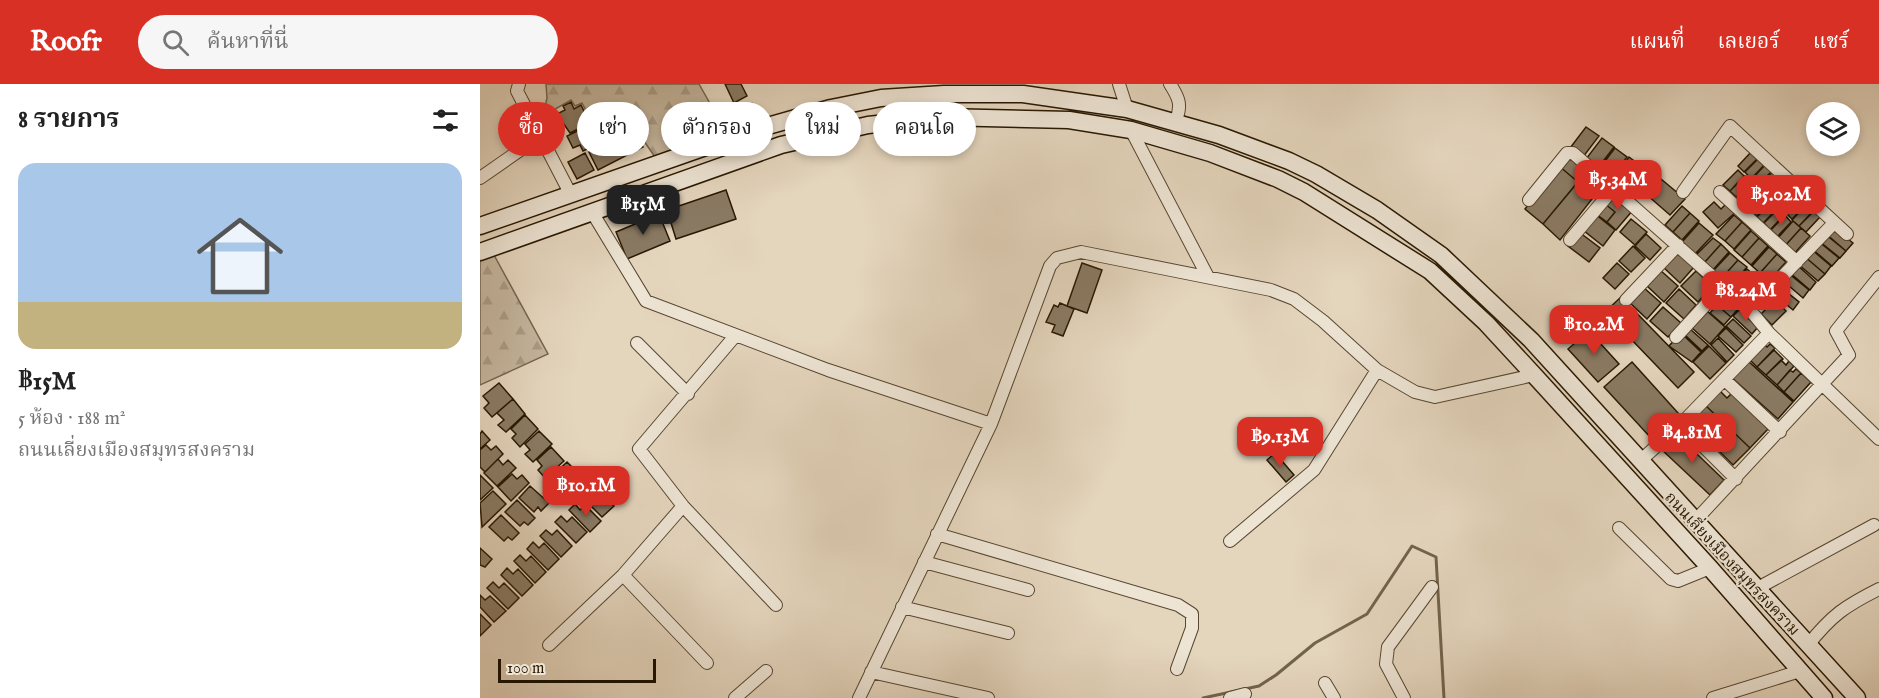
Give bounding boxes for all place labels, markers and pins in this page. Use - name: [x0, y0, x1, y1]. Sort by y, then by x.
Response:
- pin: ฿5.34M: [1569, 160, 1667, 211]
- pin: ฿5.02M: [1732, 175, 1830, 226]
- pin: ฿15M: [607, 185, 679, 236]
- pin: ฿8.24M: [1697, 271, 1795, 322]
- pin: ฿10.2M: [1545, 305, 1643, 356]
- pin: ฿4.81M: [1643, 413, 1741, 464]
- pin: ฿9.13M: [1231, 417, 1329, 468]
- pin: ฿10.1M: [537, 466, 635, 517]

